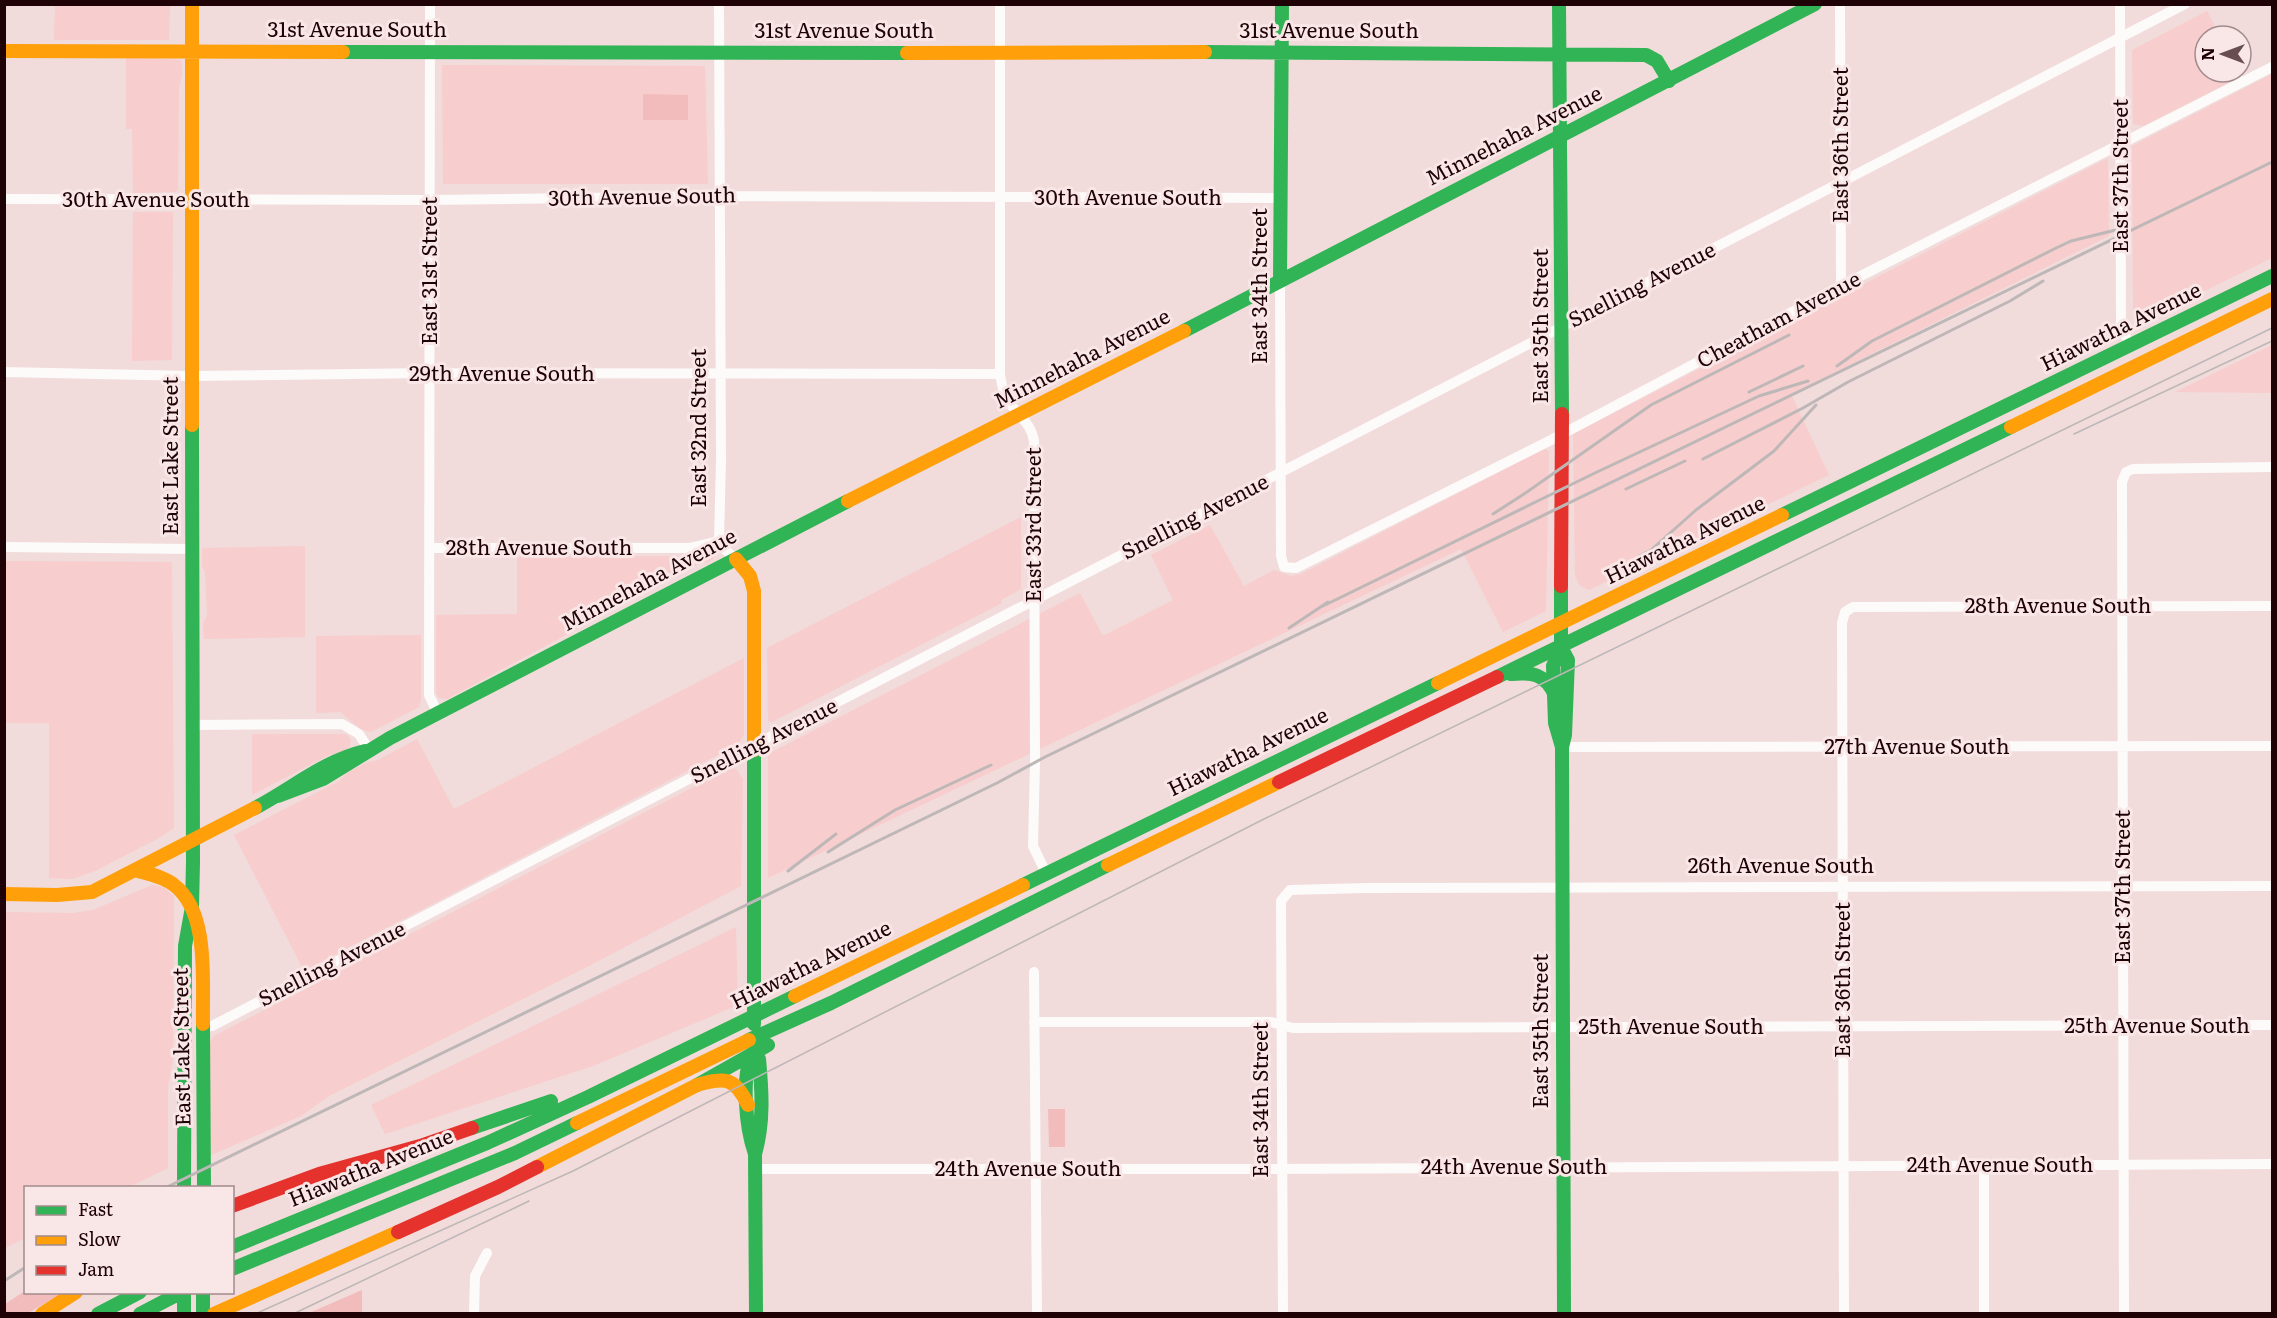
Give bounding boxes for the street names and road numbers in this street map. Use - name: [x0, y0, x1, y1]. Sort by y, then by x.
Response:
- street label: 31st Avenue South: [267, 12, 447, 43]
- street label: 31st Avenue South: [754, 13, 934, 44]
- street label: 31st Avenue South: [1239, 13, 1419, 44]
- street label: East 36th Street: [1823, 67, 1854, 223]
- street label: Minnehaha Avenue: [1419, 76, 1607, 192]
- street label: East 37th Street: [2103, 98, 2134, 253]
- street label: 30th Avenue South: [548, 177, 736, 212]
- street label: 30th Avenue South: [1034, 180, 1222, 211]
- street label: 30th Avenue South: [62, 182, 250, 213]
- street label: East 31st Street: [412, 196, 443, 345]
- street label: East 34th Street: [1242, 208, 1273, 364]
- street label: Snelling Avenue: [1562, 232, 1720, 333]
- street label: East 35th Street: [1523, 248, 1554, 404]
- street label: Cheatham Avenue: [1690, 261, 1865, 374]
- street label: Hiawatha Avenue: [2034, 272, 2206, 377]
- street label: Minnehaha Avenue: [987, 299, 1175, 415]
- street label: East 32nd Street: [681, 348, 712, 507]
- street label: 29th Avenue South: [409, 356, 595, 387]
- street label: East Lake Street: [153, 376, 184, 535]
- street label: East 33rd Street: [1016, 447, 1047, 603]
- street label: Snelling Avenue: [1115, 464, 1273, 565]
- street label: Hiawatha Avenue: [1598, 485, 1770, 590]
- street label: Minnehaha Avenue: [555, 518, 741, 637]
- street label: 28th Avenue South: [446, 530, 632, 561]
- street label: 28th Avenue South: [1965, 588, 2151, 619]
- street label: Snelling Avenue: [684, 688, 842, 789]
- street label: Hiawatha Avenue: [1161, 697, 1333, 802]
- street label: 27th Avenue South: [1824, 729, 2010, 760]
- street label: East 37th Street: [2105, 809, 2136, 964]
- street label: 26th Avenue South: [1688, 848, 1874, 879]
- street label: East 36th Street: [1825, 902, 1856, 1058]
- street label: Hiawatha Avenue: [724, 910, 896, 1015]
- street label: Snelling Avenue: [252, 911, 410, 1012]
- street label: East 35th Street: [1523, 953, 1554, 1109]
- street label: East Lake Street: [163, 967, 196, 1127]
- street label: 25th Avenue South: [2064, 1008, 2250, 1039]
- street label: 25th Avenue South: [1578, 1009, 1764, 1040]
- street label: East 34th Street: [1243, 1022, 1274, 1178]
- street label: Hiawatha Avenue: [283, 1118, 457, 1213]
- street label: 24th Avenue South: [1907, 1147, 2093, 1178]
- street label: 24th Avenue South: [1421, 1149, 1607, 1180]
- street label: 24th Avenue South: [935, 1151, 1121, 1182]

